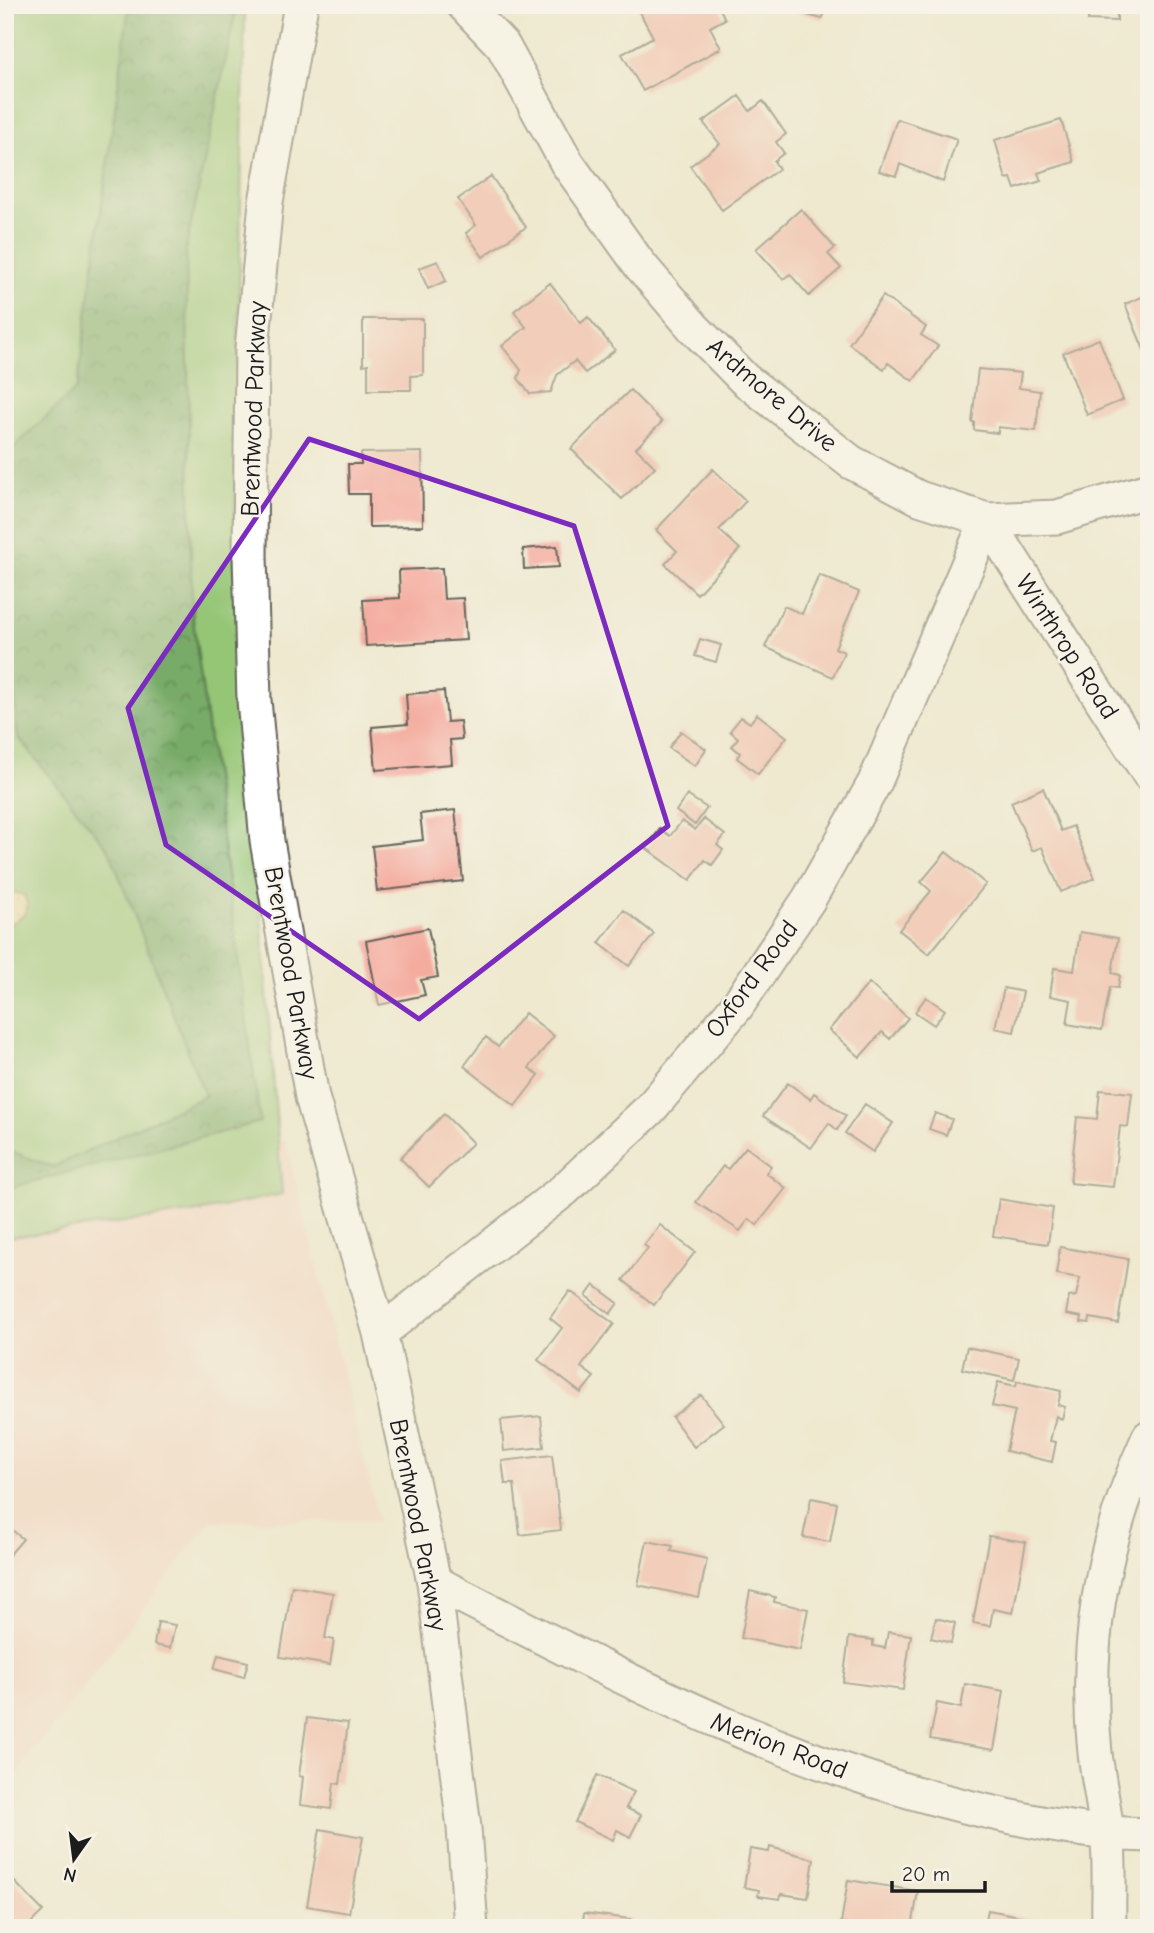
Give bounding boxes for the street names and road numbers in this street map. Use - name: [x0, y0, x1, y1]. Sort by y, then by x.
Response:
- street label: Brentwood Parkway: [235, 300, 273, 517]
- street label: Ardmore Drive: [701, 332, 843, 458]
- street label: Winthrop Road: [1009, 569, 1125, 725]
- street label: Brentwood Parkway: [257, 864, 325, 1082]
- street label: Oxford Road: [699, 914, 805, 1044]
- street label: Brentwood Parkway: [383, 1416, 453, 1634]
- street label: Merion Road: [706, 1706, 852, 1786]

